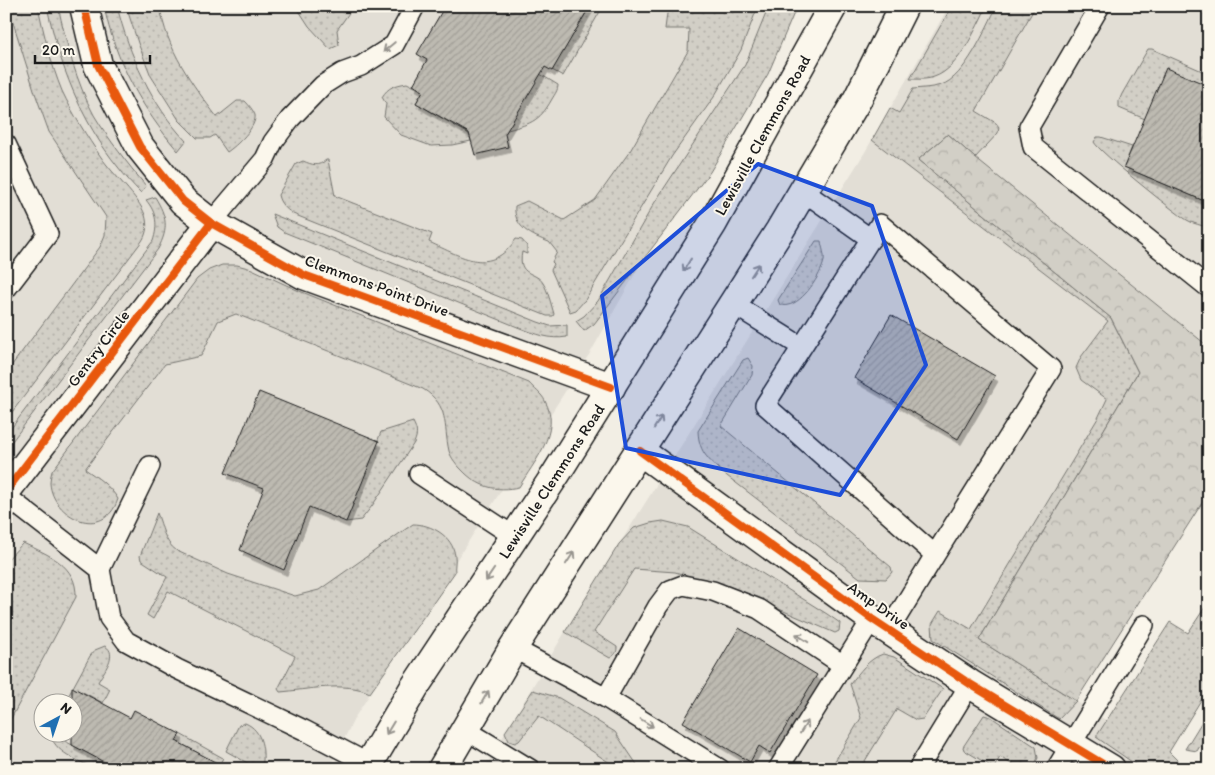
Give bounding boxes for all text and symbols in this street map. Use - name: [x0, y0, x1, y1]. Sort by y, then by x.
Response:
- scale bar: [35, 32, 150, 64]
- text: 20 m: [42, 41, 76, 59]
- one-way arrow: [383, 41, 396, 52]
- street label: Lewisville Clemmons Road: [710, 51, 815, 219]
- street label: Clemmons Point Drive: [302, 251, 452, 321]
- one-way arrow: [682, 257, 692, 271]
- one-way arrow: [750, 263, 760, 277]
- street label: Gentry Circle: [63, 306, 133, 390]
- street label: Lewisville Clemmons Road: [494, 400, 609, 562]
- one-way arrow: [654, 415, 664, 429]
- one-way arrow: [566, 552, 576, 566]
- one-way arrow: [485, 567, 495, 581]
- street label: Amp Drive: [844, 577, 913, 634]
- one-way arrow: [796, 633, 810, 643]
- one-way arrow: [480, 689, 490, 704]
- north arrow: [32, 692, 82, 742]
- text: N: [57, 699, 75, 718]
- one-way arrow: [640, 719, 654, 729]
- one-way arrow: [384, 721, 394, 735]
- one-way arrow: [799, 721, 809, 735]

